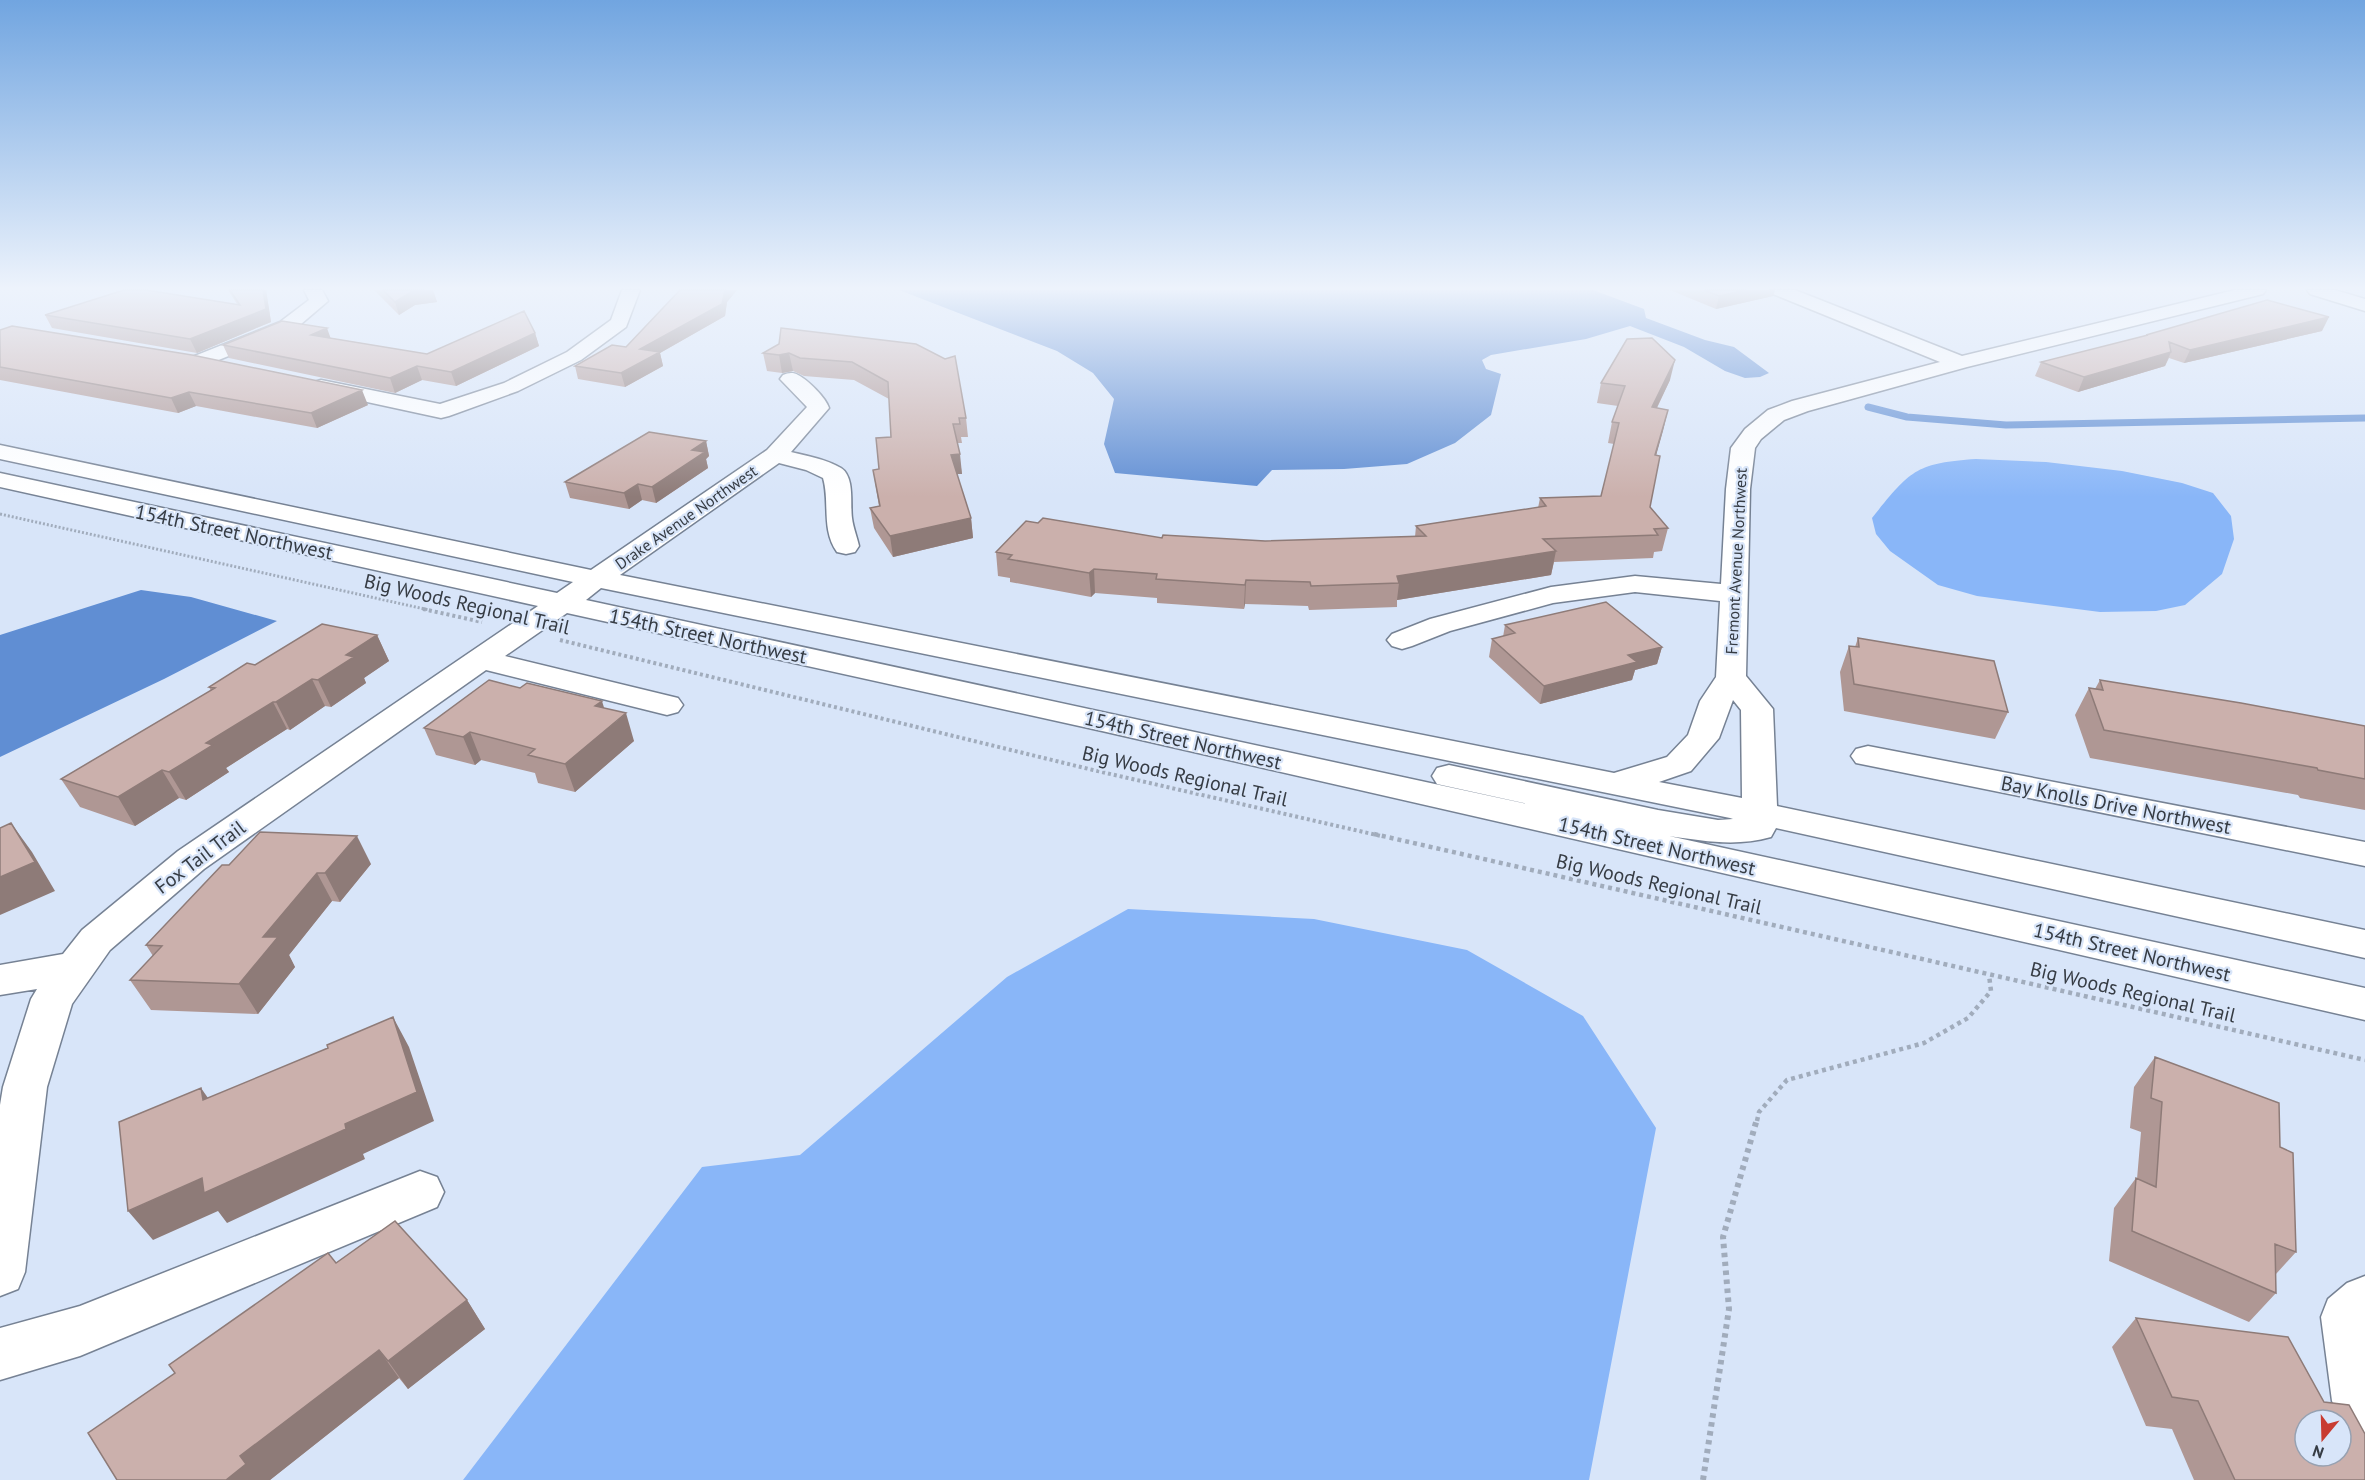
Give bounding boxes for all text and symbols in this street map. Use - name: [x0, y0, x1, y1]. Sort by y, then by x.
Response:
- street label: Drake Avenue Northwest: [611, 460, 761, 574]
- street label: Fremont Avenue Northwest: [1721, 467, 1751, 655]
- street label: 154th Street Northwest: [133, 498, 335, 566]
- street label: Big Woods Regional Trail: [362, 568, 573, 640]
- street label: 154th Street Northwest: [607, 602, 809, 670]
- street label: 154th Street Northwest: [1082, 705, 1284, 775]
- street label: Big Woods Regional Trail: [1080, 740, 1291, 812]
- street label: Bay Knolls Drive Northwest: [1999, 770, 2233, 840]
- street label: 154th Street Northwest: [1556, 811, 1758, 881]
- street label: Fox Tail Trail: [150, 814, 251, 900]
- street label: Big Woods Regional Trail: [1554, 848, 1765, 920]
- street label: 154th Street Northwest: [2031, 917, 2233, 987]
- street label: Big Woods Regional Trail: [2028, 956, 2239, 1028]
- north arrow: [2293, 1408, 2353, 1468]
- text: N: [2310, 1441, 2326, 1463]

